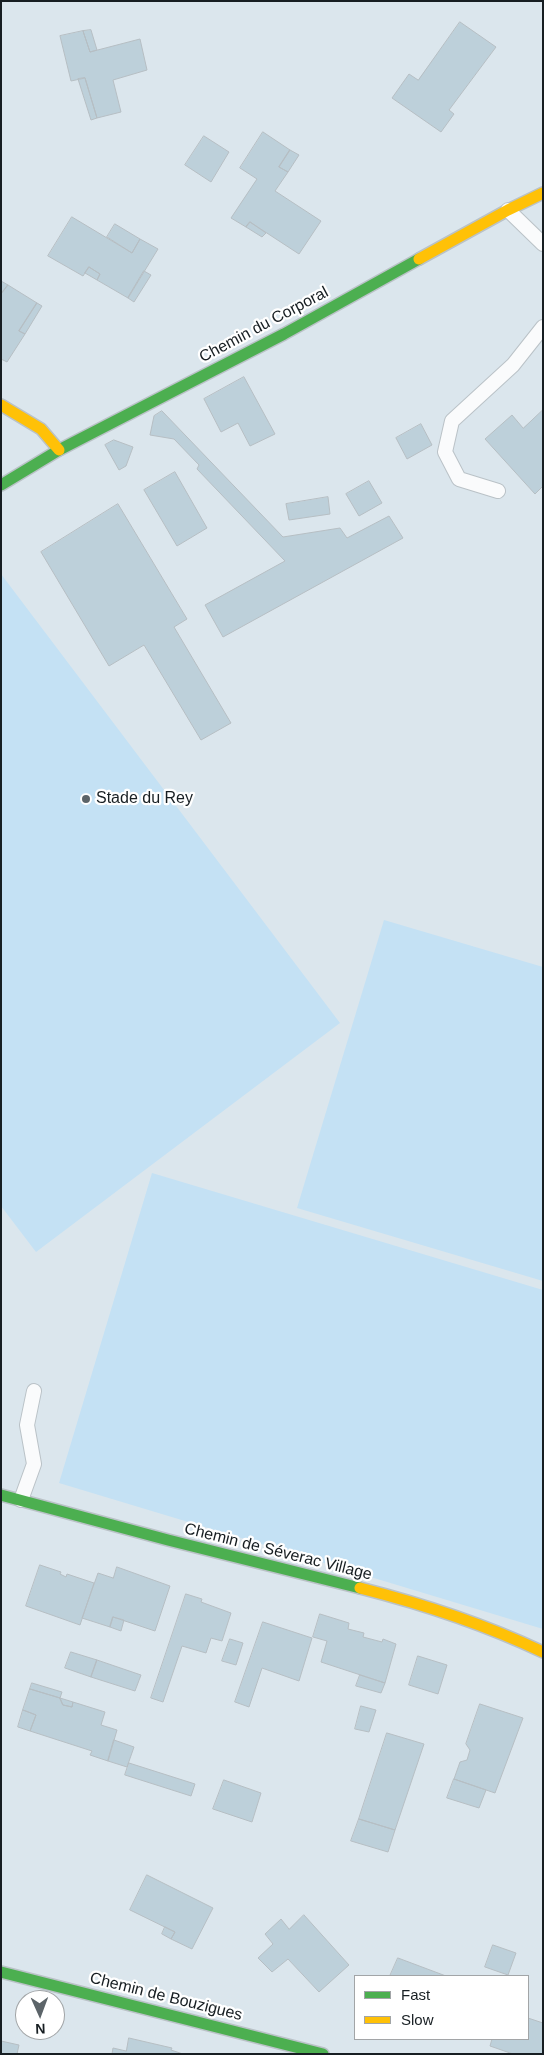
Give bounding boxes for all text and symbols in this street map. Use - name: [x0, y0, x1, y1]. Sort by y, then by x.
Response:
- street label: Chemin du Corporal: [196, 283, 332, 367]
- place label: Stade du Rey: [96, 789, 193, 809]
- marker: Stade du Rey: [80, 793, 92, 805]
- street label: Chemin de Séverac Village: [182, 1519, 374, 1585]
- street label: Chemin de Bouzigues: [88, 1969, 244, 2025]
- legend: [354, 1975, 529, 2040]
- text: Fast: [401, 1986, 430, 2003]
- north arrow: [15, 1990, 65, 2040]
- text: Slow: [401, 2011, 434, 2028]
- text: N: [35, 2021, 46, 2037]

